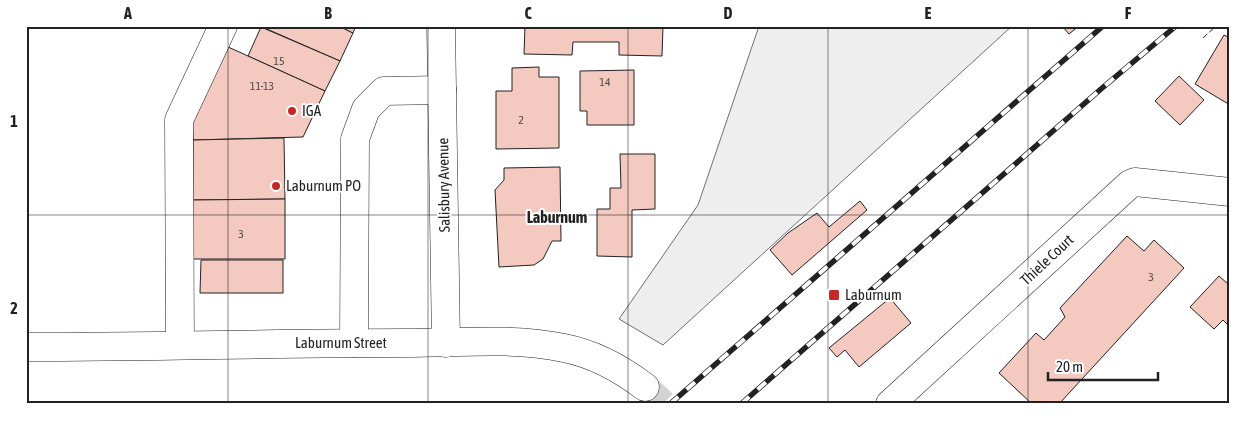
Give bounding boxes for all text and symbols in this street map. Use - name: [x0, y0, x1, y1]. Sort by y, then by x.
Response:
- text: A: [123, 4, 132, 22]
- text: B: [324, 4, 332, 22]
- text: C: [524, 4, 532, 22]
- text: D: [724, 4, 733, 22]
- text: E: [925, 4, 932, 22]
- text: F: [1125, 4, 1132, 22]
- house number: 15: [273, 54, 285, 68]
- house number: 14: [599, 75, 611, 89]
- house number: 11-13: [250, 79, 274, 93]
- place label: IGA: [302, 102, 322, 119]
- marker: IGA: [286, 105, 298, 117]
- text: 1: [10, 112, 18, 130]
- house number: 2: [518, 113, 524, 127]
- street label: Salisbury Avenue: [434, 137, 453, 232]
- place label: Laburnum PO: [286, 177, 361, 194]
- marker: Laburnum PO: [270, 180, 282, 192]
- district label: Laburnum: [527, 208, 587, 226]
- house number: 3: [238, 227, 244, 241]
- street label: Thiele Court: [1017, 231, 1077, 288]
- house number: 3: [1148, 270, 1154, 284]
- place label: Laburnum: [845, 286, 902, 303]
- marker: Laburnum: [827, 288, 841, 302]
- text: 2: [10, 299, 18, 317]
- street label: Laburnum Street: [295, 334, 387, 351]
- scale bar: [1048, 350, 1158, 382]
- text: 20 m: [1056, 358, 1083, 375]

